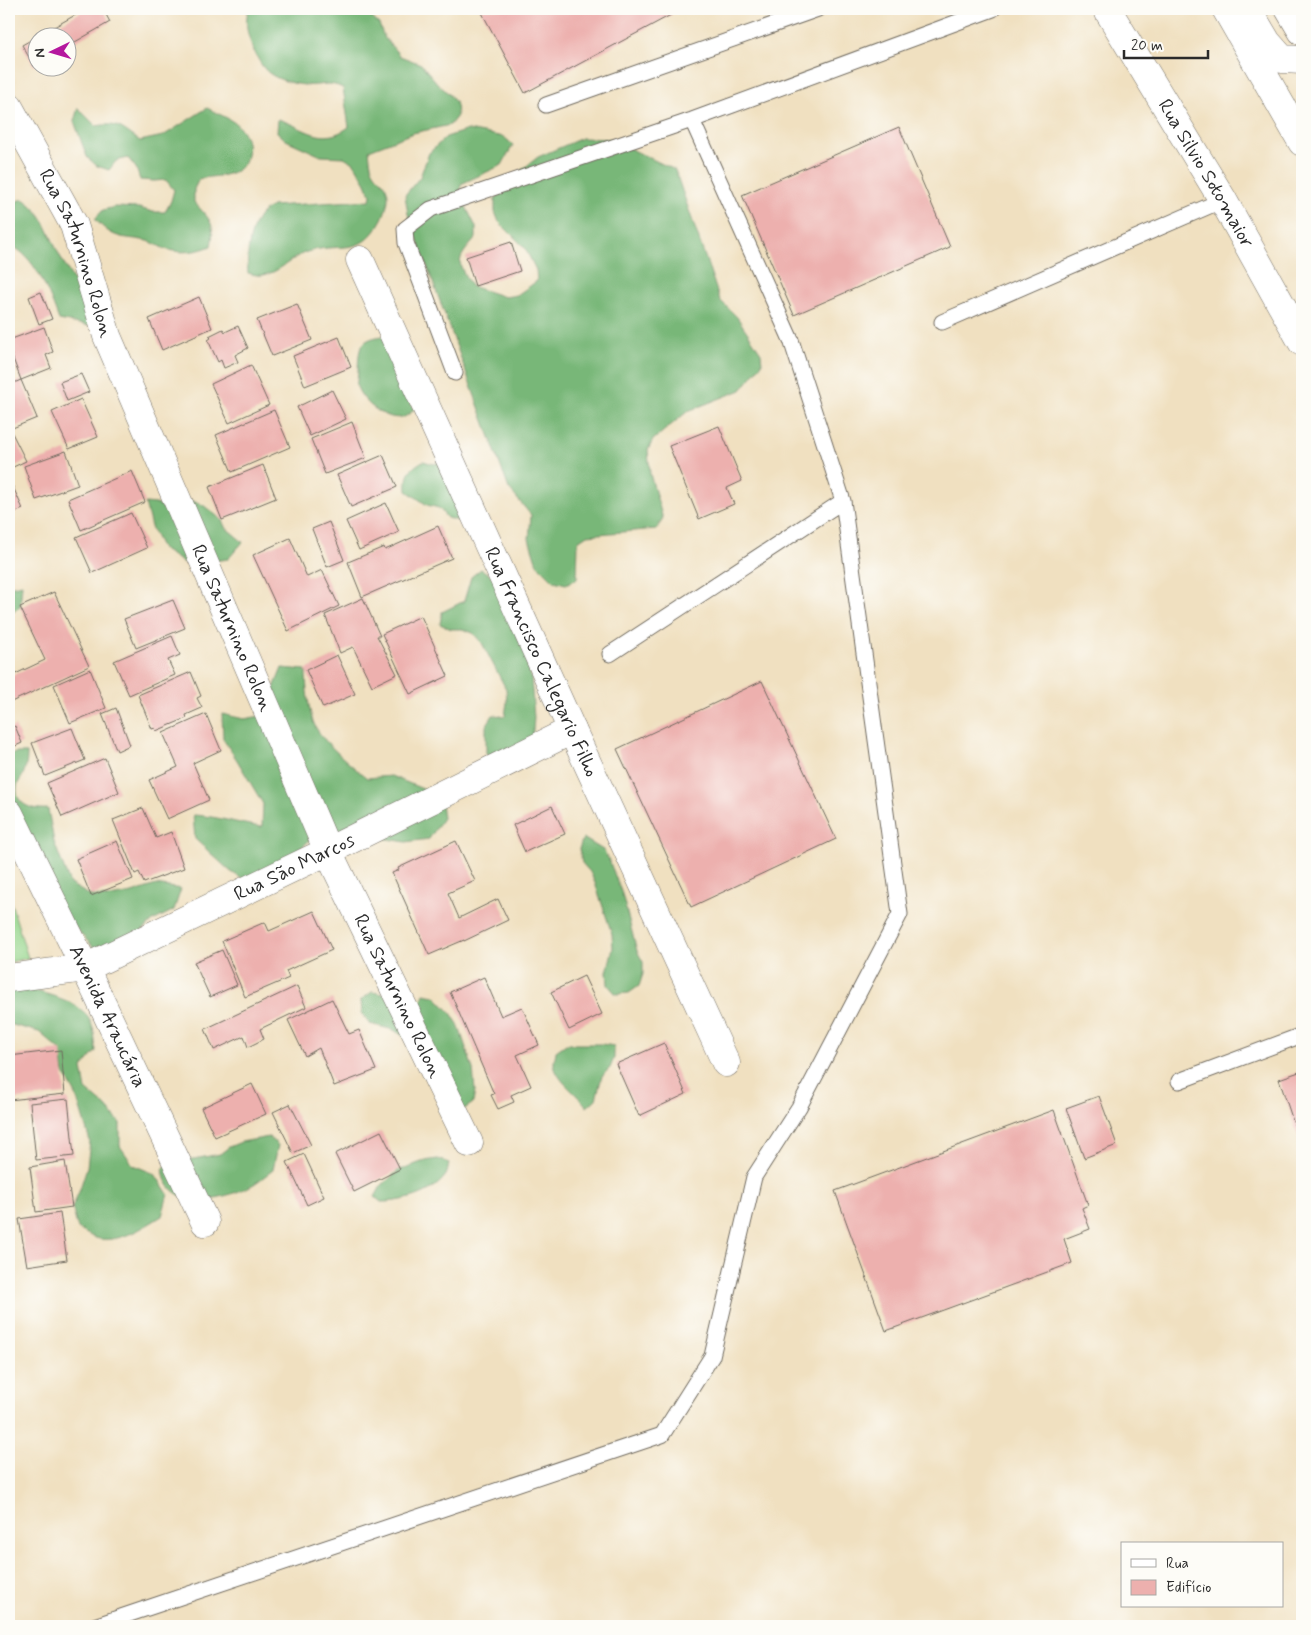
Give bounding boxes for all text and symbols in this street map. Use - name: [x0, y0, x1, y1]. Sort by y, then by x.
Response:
- north arrow: [28, 28, 78, 78]
- scale bar: [1124, 28, 1207, 60]
- text: 20 m: [1131, 36, 1163, 56]
- text: N: [31, 48, 49, 58]
- street label: Rua Silvio Sotomaior: [1151, 94, 1261, 253]
- street label: Rua Saturnino Rolon: [32, 164, 120, 341]
- street label: Rua Saturnino Rolon: [185, 540, 280, 716]
- street label: Rua Francisco Calegario Filho: [478, 543, 605, 781]
- street label: Rua São Marcos: [229, 826, 359, 908]
- street label: Rua Saturnino Rolon: [347, 910, 449, 1083]
- street label: Avenida Araucária: [62, 940, 153, 1092]
- legend: [1121, 1542, 1284, 1608]
- text: Rua: [1166, 1554, 1189, 1574]
- text: Edifício: [1166, 1578, 1211, 1598]

